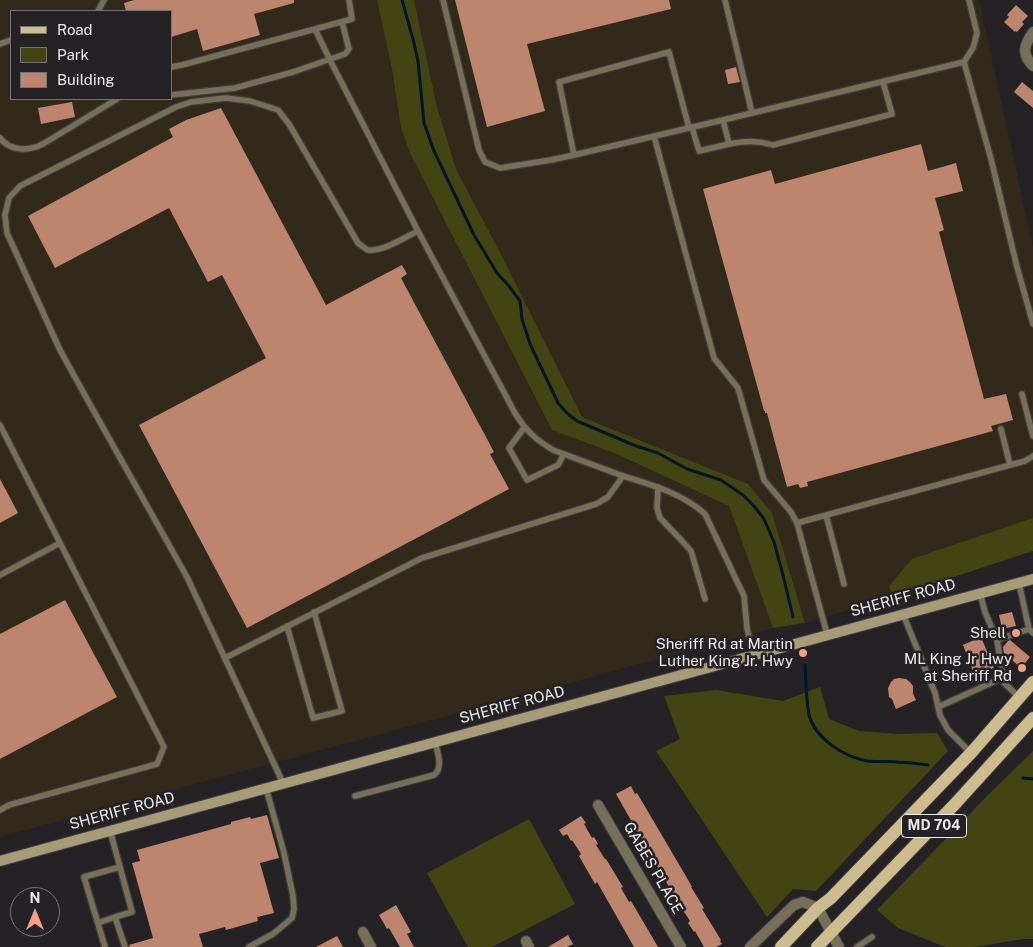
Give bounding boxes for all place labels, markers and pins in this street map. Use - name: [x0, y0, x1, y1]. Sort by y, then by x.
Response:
- place label: Shell: [970, 624, 1006, 642]
- marker: Shell: [1010, 627, 1022, 639]
- place label: Sheriff Rd at Martin Luther King Jr. Hwy: [656, 635, 793, 670]
- marker: Sheriff Rd at Martin Luther King Jr. Hwy: [797, 647, 809, 659]
- place label: ML King Jr Hwy at Sheriff Rd: [904, 650, 1012, 685]
- marker: ML King Jr Hwy at Sheriff Rd: [1016, 662, 1028, 674]

